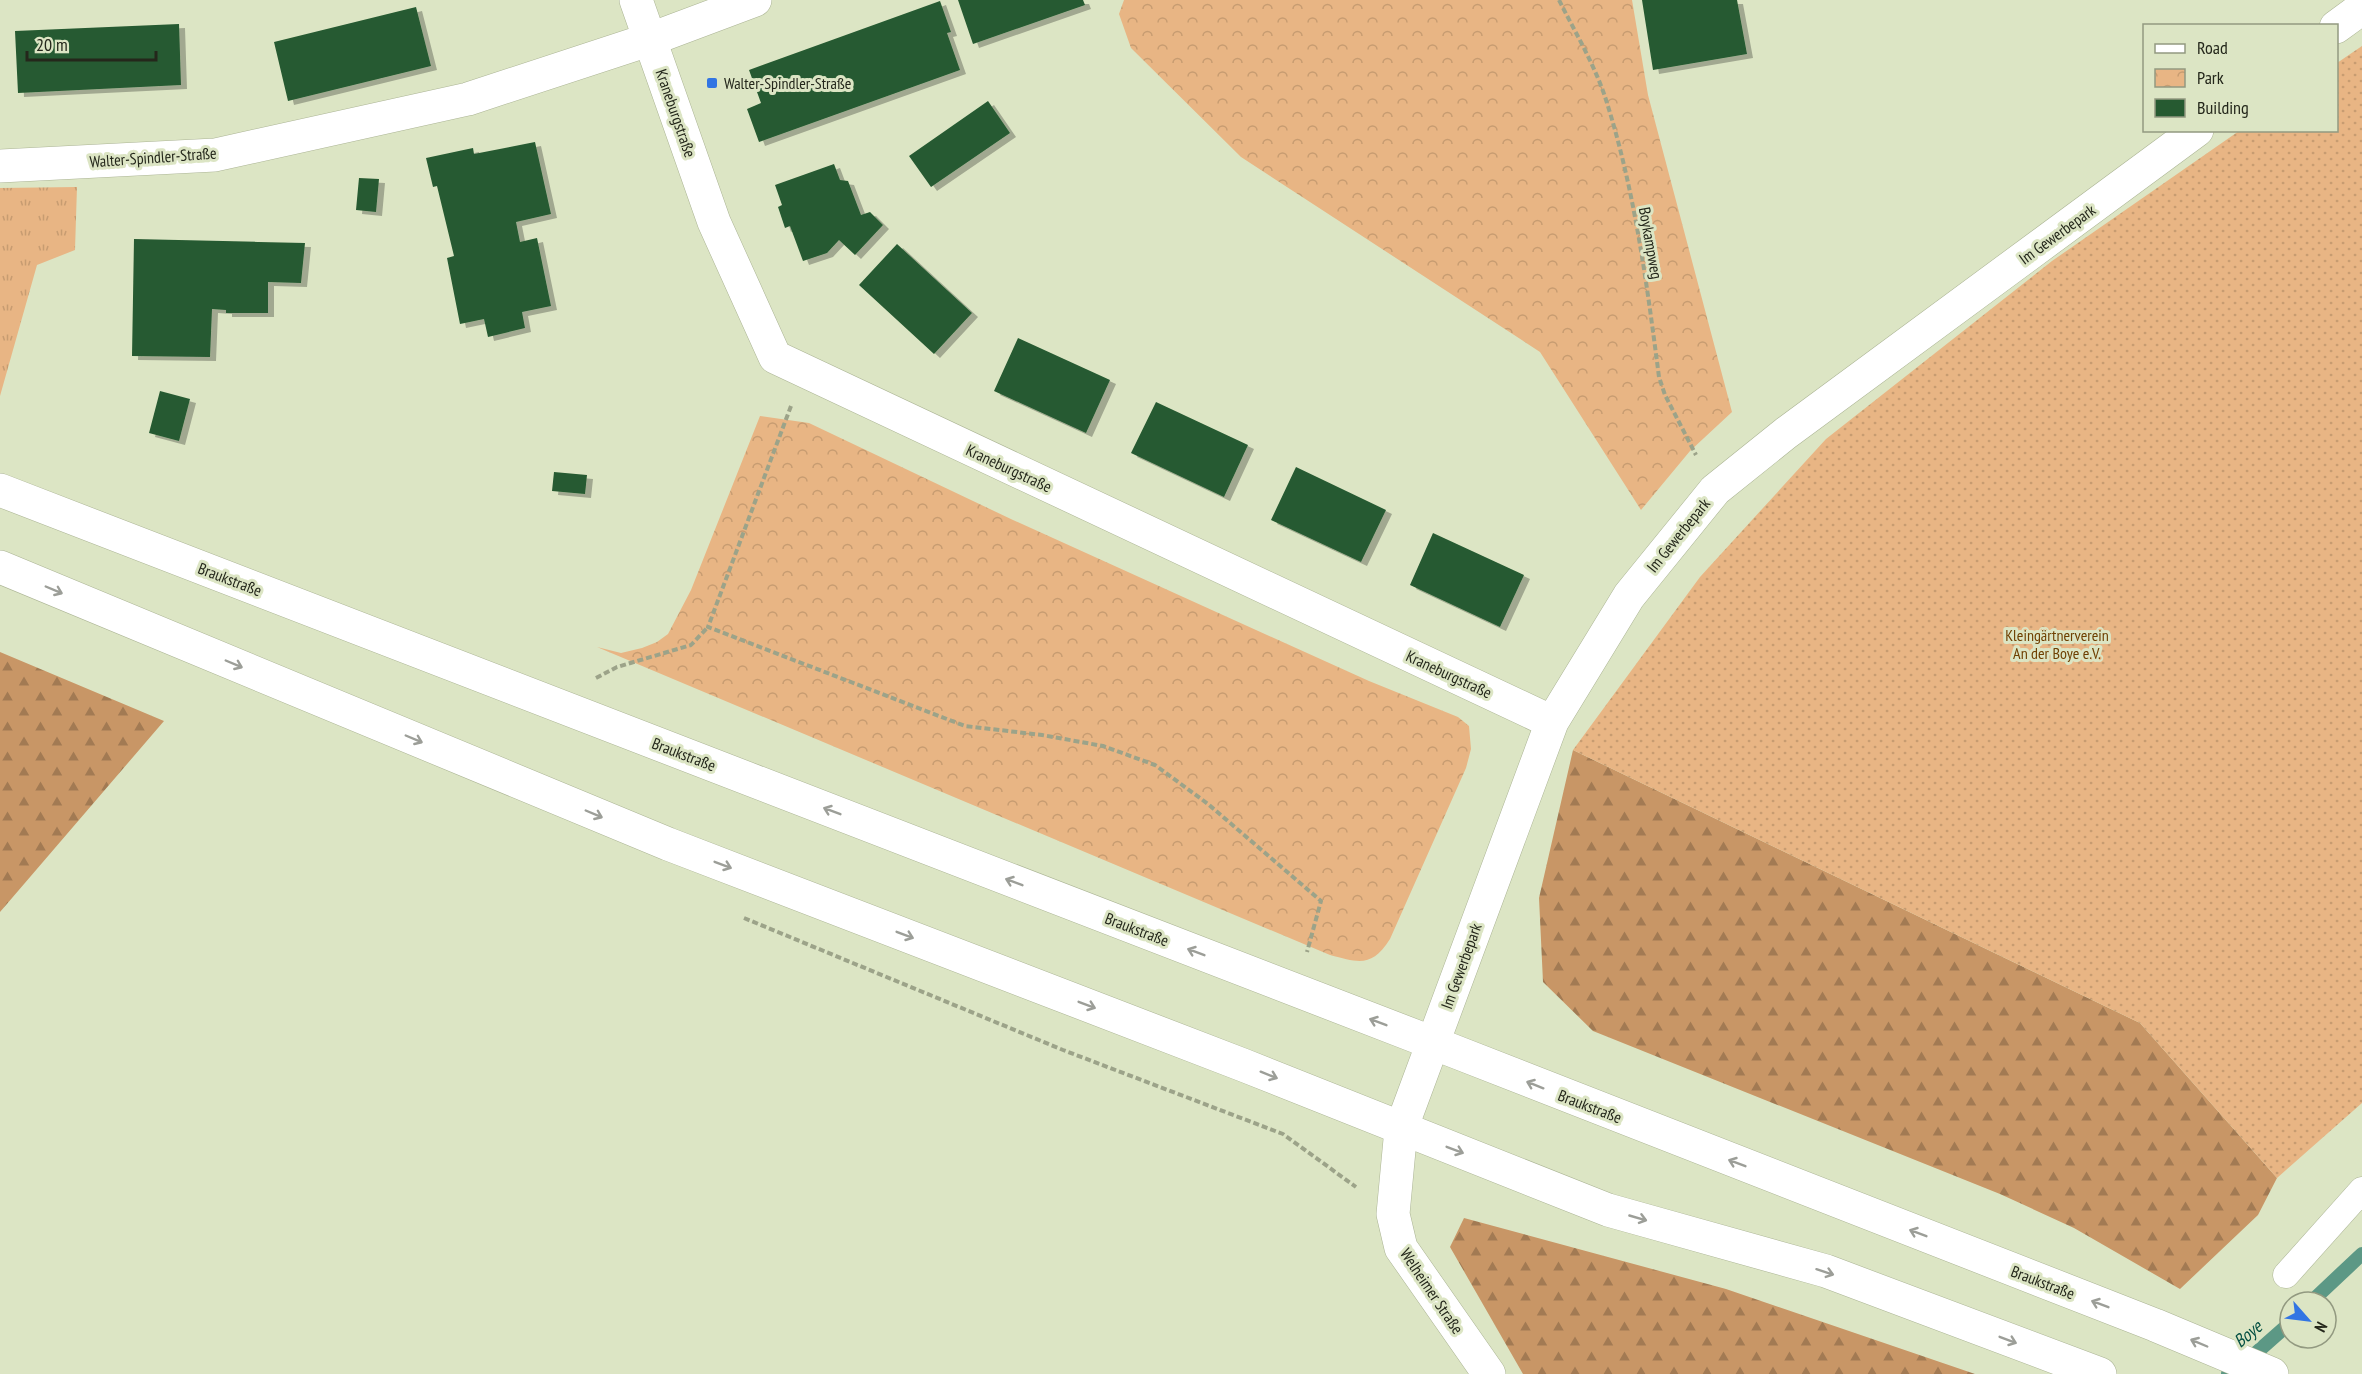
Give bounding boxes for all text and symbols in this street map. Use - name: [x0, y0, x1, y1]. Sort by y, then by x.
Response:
- scale bar: [27, 24, 156, 62]
- legend: [2143, 24, 2338, 132]
- text: 20 m: [36, 33, 68, 56]
- text: Road: [2197, 36, 2228, 59]
- street label: Kraneburgstraße: [652, 66, 700, 160]
- text: Park: [2197, 66, 2224, 89]
- place label: Walter-Spindler-Straße: [724, 73, 851, 93]
- marker: Walter-Spindler-Straße: [705, 76, 719, 90]
- text: Building: [2197, 96, 2249, 119]
- street label: Walter-Spindler-Straße: [89, 143, 217, 171]
- street label: Im Gewerbepark: [2015, 199, 2100, 268]
- street label: Boykampweg: [1635, 205, 1667, 281]
- street label: Kraneburgstraße: [963, 439, 1055, 497]
- street label: Im Gewerbepark: [1642, 493, 1714, 576]
- street label: Braukstraße: [195, 558, 265, 600]
- one-way arrow: [44, 585, 63, 596]
- park label: Kleingärtnerverein An der Boye e.V.: [2005, 625, 2109, 663]
- street label: Kraneburgstraße: [1403, 645, 1495, 703]
- one-way arrow: [224, 659, 243, 670]
- street label: Braukstraße: [649, 733, 719, 775]
- one-way arrow: [405, 734, 423, 745]
- one-way arrow: [824, 805, 842, 816]
- one-way arrow: [585, 809, 603, 820]
- one-way arrow: [713, 861, 731, 872]
- one-way arrow: [1005, 875, 1024, 886]
- street label: Braukstraße: [1102, 908, 1172, 950]
- street label: Im Gewerbepark: [1436, 920, 1486, 1012]
- one-way arrow: [895, 930, 913, 941]
- one-way arrow: [1187, 946, 1206, 957]
- one-way arrow: [1077, 1000, 1096, 1011]
- one-way arrow: [1369, 1016, 1388, 1027]
- one-way arrow: [1259, 1070, 1277, 1081]
- one-way arrow: [1527, 1079, 1545, 1090]
- street label: Braukstraße: [1555, 1085, 1625, 1127]
- one-way arrow: [1446, 1145, 1464, 1156]
- one-way arrow: [1728, 1157, 1746, 1168]
- one-way arrow: [1628, 1213, 1647, 1224]
- one-way arrow: [1910, 1227, 1928, 1238]
- street label: Welheimer Straße: [1396, 1244, 1468, 1338]
- street label: Braukstraße: [2008, 1261, 2078, 1303]
- one-way arrow: [1816, 1267, 1834, 1278]
- north arrow: [2278, 1290, 2338, 1350]
- one-way arrow: [2091, 1298, 2110, 1309]
- water label: Boye: [2229, 1314, 2268, 1352]
- text: N: [2310, 1319, 2332, 1336]
- one-way arrow: [1998, 1335, 2017, 1346]
- one-way arrow: [2190, 1337, 2208, 1348]

